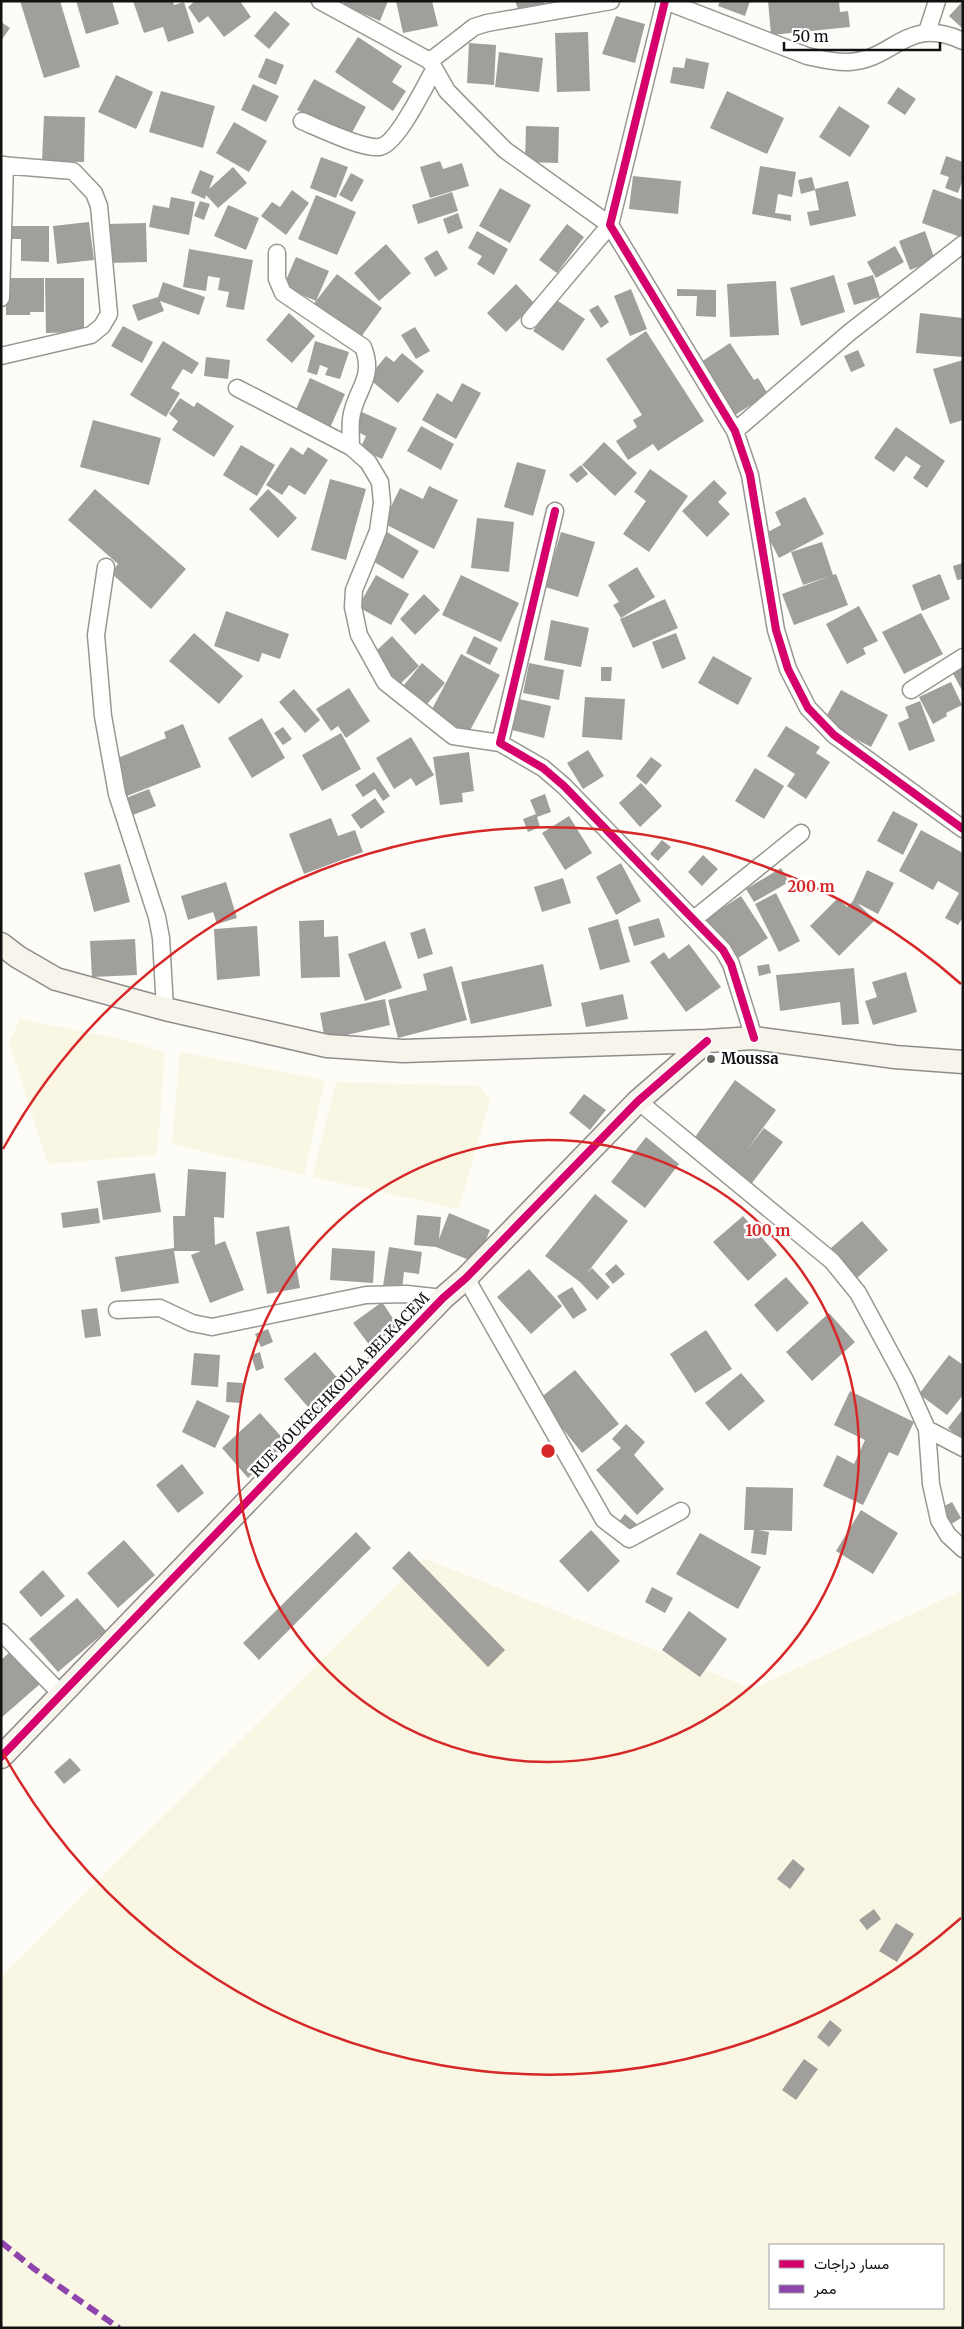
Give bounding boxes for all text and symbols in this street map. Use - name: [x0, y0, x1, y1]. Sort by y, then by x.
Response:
- scale bar: [784, 20, 940, 52]
- text: 50 m: [792, 27, 829, 46]
- text: 200 m: [787, 877, 835, 896]
- place label: Moussa: [721, 1049, 779, 1068]
- marker: Moussa: [705, 1053, 717, 1065]
- text: 100 m: [746, 1221, 790, 1240]
- street label: RUE BOUKECHKOULA BELKACEM: [246, 1288, 433, 1481]
- centre of rings: [539, 1442, 557, 1460]
- legend: [769, 2244, 944, 2309]
- text: مسار دراجات: [814, 2254, 889, 2273]
- text: ممر: [813, 2279, 836, 2298]

